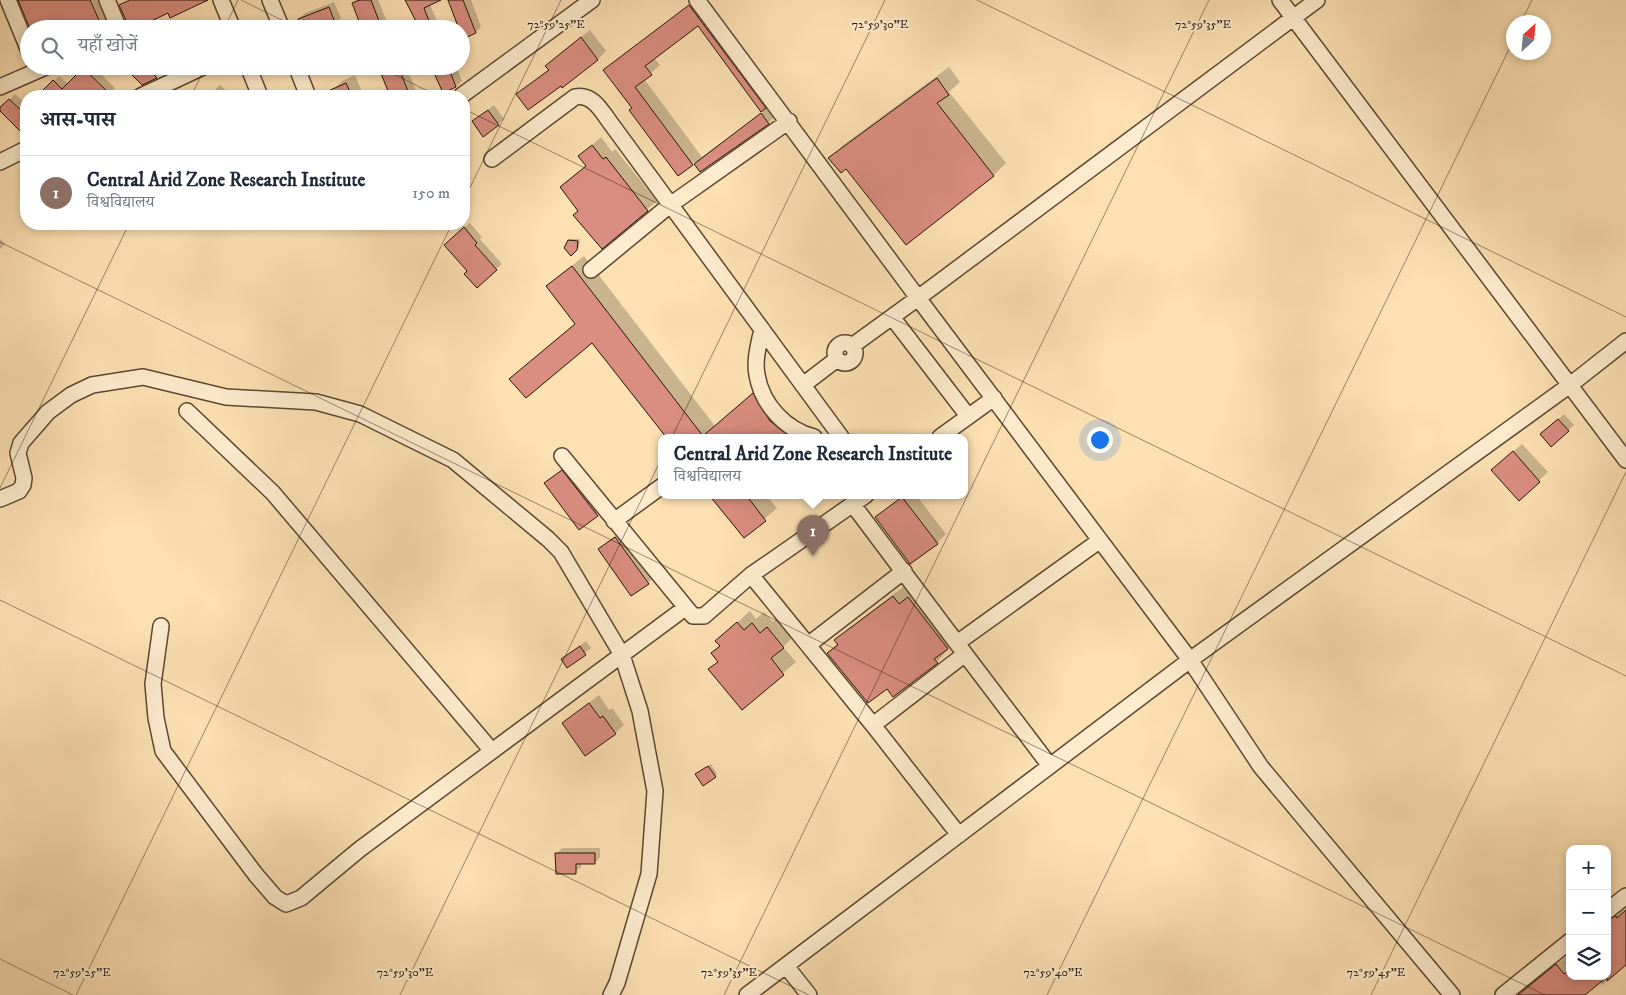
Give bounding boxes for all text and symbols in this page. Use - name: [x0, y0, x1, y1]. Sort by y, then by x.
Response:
- north arrow: [1506, 15, 1551, 60]
- text: 72°59'25"E: [527, 17, 585, 32]
- text: 72°59'30"E: [852, 17, 909, 32]
- text: 72°59'35"E: [1175, 17, 1231, 32]
- search box: [20, 20, 470, 75]
- icon: search: [38, 34, 66, 62]
- text: यहाँ खोजें: [78, 34, 138, 57]
- text: आस-पास: [40, 107, 115, 133]
- text: Central Arid Zone Research Institute: [87, 169, 365, 192]
- text: 1: [53, 183, 59, 203]
- text: 150 m: [412, 183, 450, 203]
- text: विश्वविद्यालय: [87, 192, 154, 212]
- your location: [1087, 427, 1113, 453]
- popup: [658, 434, 968, 499]
- text: Central Arid Zone Research Institute: [674, 443, 952, 466]
- text: विश्वविद्यालय: [674, 466, 741, 486]
- pin: 1: [797, 515, 829, 556]
- map controls: [1566, 845, 1611, 980]
- button: +: [1566, 845, 1611, 890]
- button: −: [1566, 890, 1611, 935]
- button: layers: [1566, 935, 1611, 980]
- text: 72°59'25"E: [53, 965, 111, 980]
- text: 72°59'30"E: [377, 965, 434, 980]
- text: 72°59'35"E: [701, 965, 757, 980]
- text: 72°59'40"E: [1024, 965, 1083, 980]
- text: 72°59'45"E: [1347, 965, 1406, 980]

